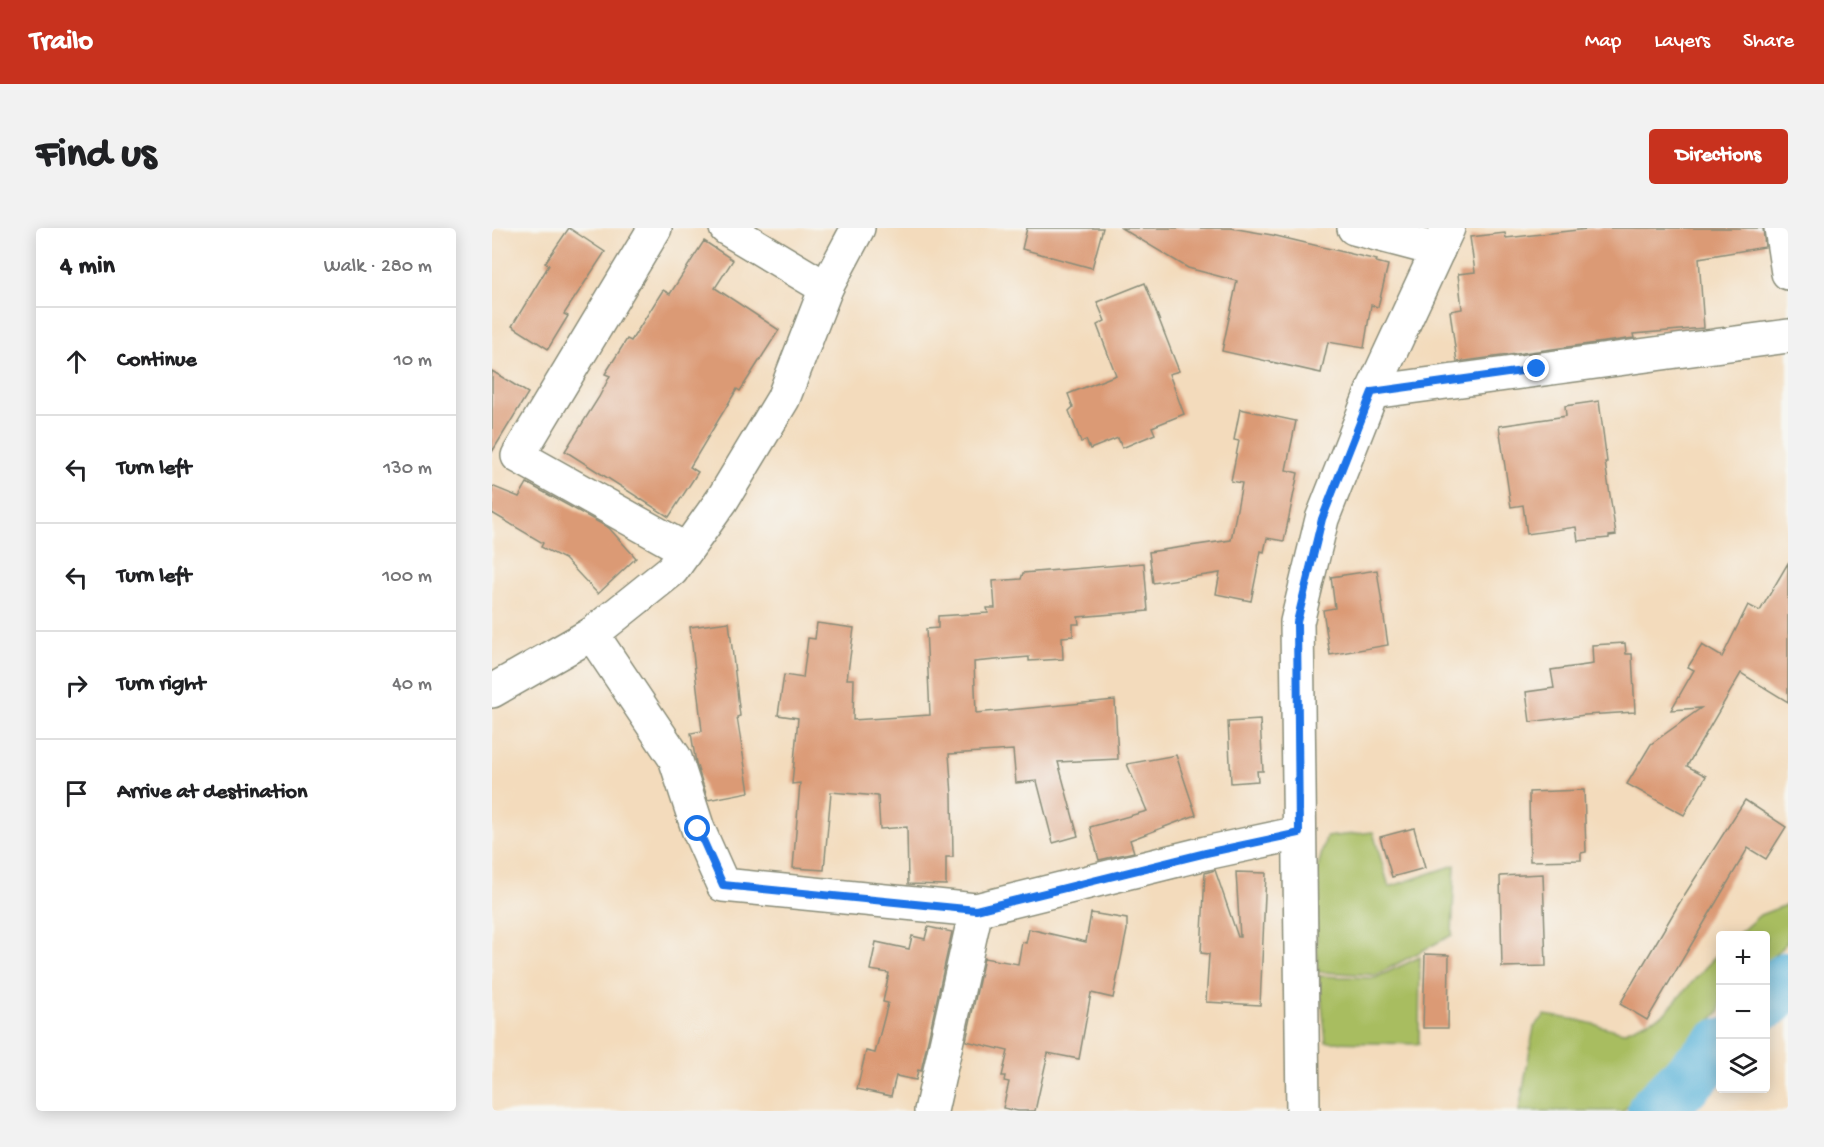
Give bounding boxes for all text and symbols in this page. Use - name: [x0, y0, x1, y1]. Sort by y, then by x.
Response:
- text: Trailo: [30, 26, 93, 59]
- text: Map: [1585, 30, 1621, 55]
- text: Layers: [1654, 30, 1710, 55]
- text: Share: [1743, 30, 1794, 55]
- button: Directions: [1649, 129, 1788, 184]
- text: Find us: [36, 132, 156, 181]
- text: 4 min: [60, 252, 115, 283]
- text: Walk · 280 m: [324, 256, 432, 279]
- icon: ahead: [60, 345, 93, 378]
- text: Continue: [117, 348, 197, 374]
- text: 10 m: [394, 350, 432, 373]
- route end: [1523, 355, 1549, 381]
- icon: left: [60, 453, 93, 486]
- text: Turn left: [117, 456, 191, 482]
- text: 130 m: [383, 458, 432, 481]
- icon: left: [60, 561, 93, 594]
- text: Turn left: [117, 564, 191, 590]
- text: 100 m: [382, 566, 432, 589]
- icon: right: [60, 669, 93, 702]
- text: Turn right: [117, 672, 205, 698]
- text: 40 m: [392, 674, 432, 697]
- icon: arrive: [60, 777, 93, 810]
- text: Arrive at destination: [117, 780, 307, 806]
- route start: [684, 815, 710, 841]
- map controls: [1716, 931, 1770, 1093]
- button: +: [1716, 931, 1770, 985]
- button: −: [1716, 985, 1770, 1039]
- button: layers: [1716, 1039, 1770, 1093]

